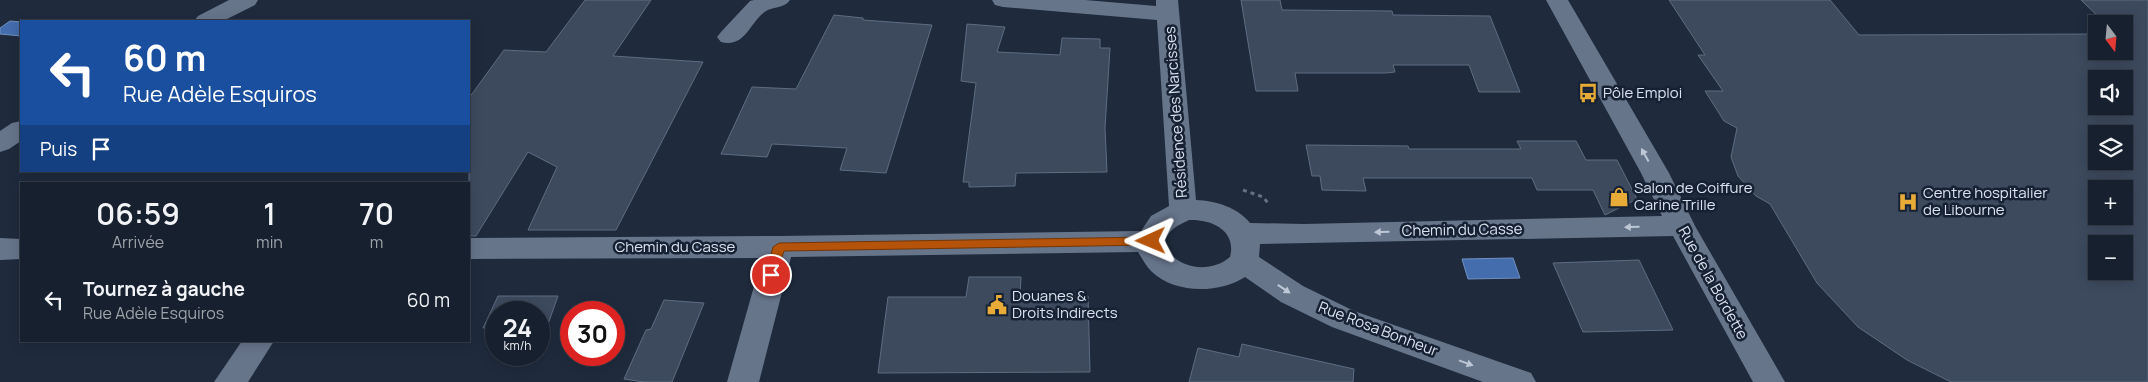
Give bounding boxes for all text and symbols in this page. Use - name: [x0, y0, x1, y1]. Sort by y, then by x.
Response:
- north arrow: [2088, 15, 2132, 60]
- map controls: [2088, 15, 2133, 280]
- street label: Résidence des Narcisses: [1159, 25, 1192, 199]
- text: 60 m: [123, 34, 206, 82]
- icon: left: [40, 40, 105, 105]
- button: sound: [2088, 70, 2133, 115]
- text: Rue Adèle Esquiros: [123, 79, 317, 109]
- bus stop icon: Pôle Emploi: [1577, 82, 1599, 104]
- place label: Pôle Emploi: [1603, 82, 1682, 103]
- button: layers: [2088, 125, 2133, 170]
- icon: arrive: [87, 135, 115, 163]
- text: Puis: [40, 136, 77, 162]
- one-way arrow: [1641, 147, 1649, 162]
- place label: Salon de Coiffure Carine Trille: [1634, 177, 1753, 215]
- button: +: [2088, 180, 2133, 225]
- place label: Centre hospitalier de Libourne: [1923, 182, 2048, 220]
- shop icon: Salon de Coiffure Carine Trille: [1608, 186, 1630, 208]
- hospital icon: Centre hospitalier de Libourne: [1897, 191, 1919, 213]
- text: 06:59: [96, 193, 180, 234]
- text: 1: [263, 193, 276, 234]
- text: 70: [359, 193, 394, 234]
- position arrow: [1124, 214, 1176, 266]
- street label: Chemin du Casse: [1401, 218, 1523, 241]
- street label: Rue de la Bordette: [1674, 222, 1753, 343]
- one-way arrow: [1624, 223, 1640, 231]
- one-way arrow: [1374, 228, 1390, 236]
- text: Arrivée: [112, 231, 164, 253]
- text: min: [256, 231, 283, 253]
- text: m: [370, 231, 383, 253]
- button: −: [2088, 235, 2133, 280]
- street label: Chemin du Casse: [615, 236, 736, 257]
- pin: [750, 254, 792, 296]
- icon: arrive: [757, 261, 785, 289]
- text: Tournez à gauche: [83, 276, 245, 302]
- one-way arrow: [1277, 284, 1290, 294]
- place label: Douanes & Droits Indirects: [1012, 285, 1118, 323]
- icon: left: [40, 286, 68, 314]
- text: 60 m: [407, 287, 450, 313]
- public building icon: Douanes & Droits Indirects: [986, 294, 1008, 316]
- street label: Rue Rosa Bonheur: [1315, 296, 1442, 361]
- speed limit sign: 30: [560, 301, 625, 366]
- text: Rue Adèle Esquiros: [83, 302, 224, 324]
- text: 24: [503, 310, 532, 345]
- text: km/h: [504, 337, 531, 354]
- one-way arrow: [1459, 359, 1474, 367]

